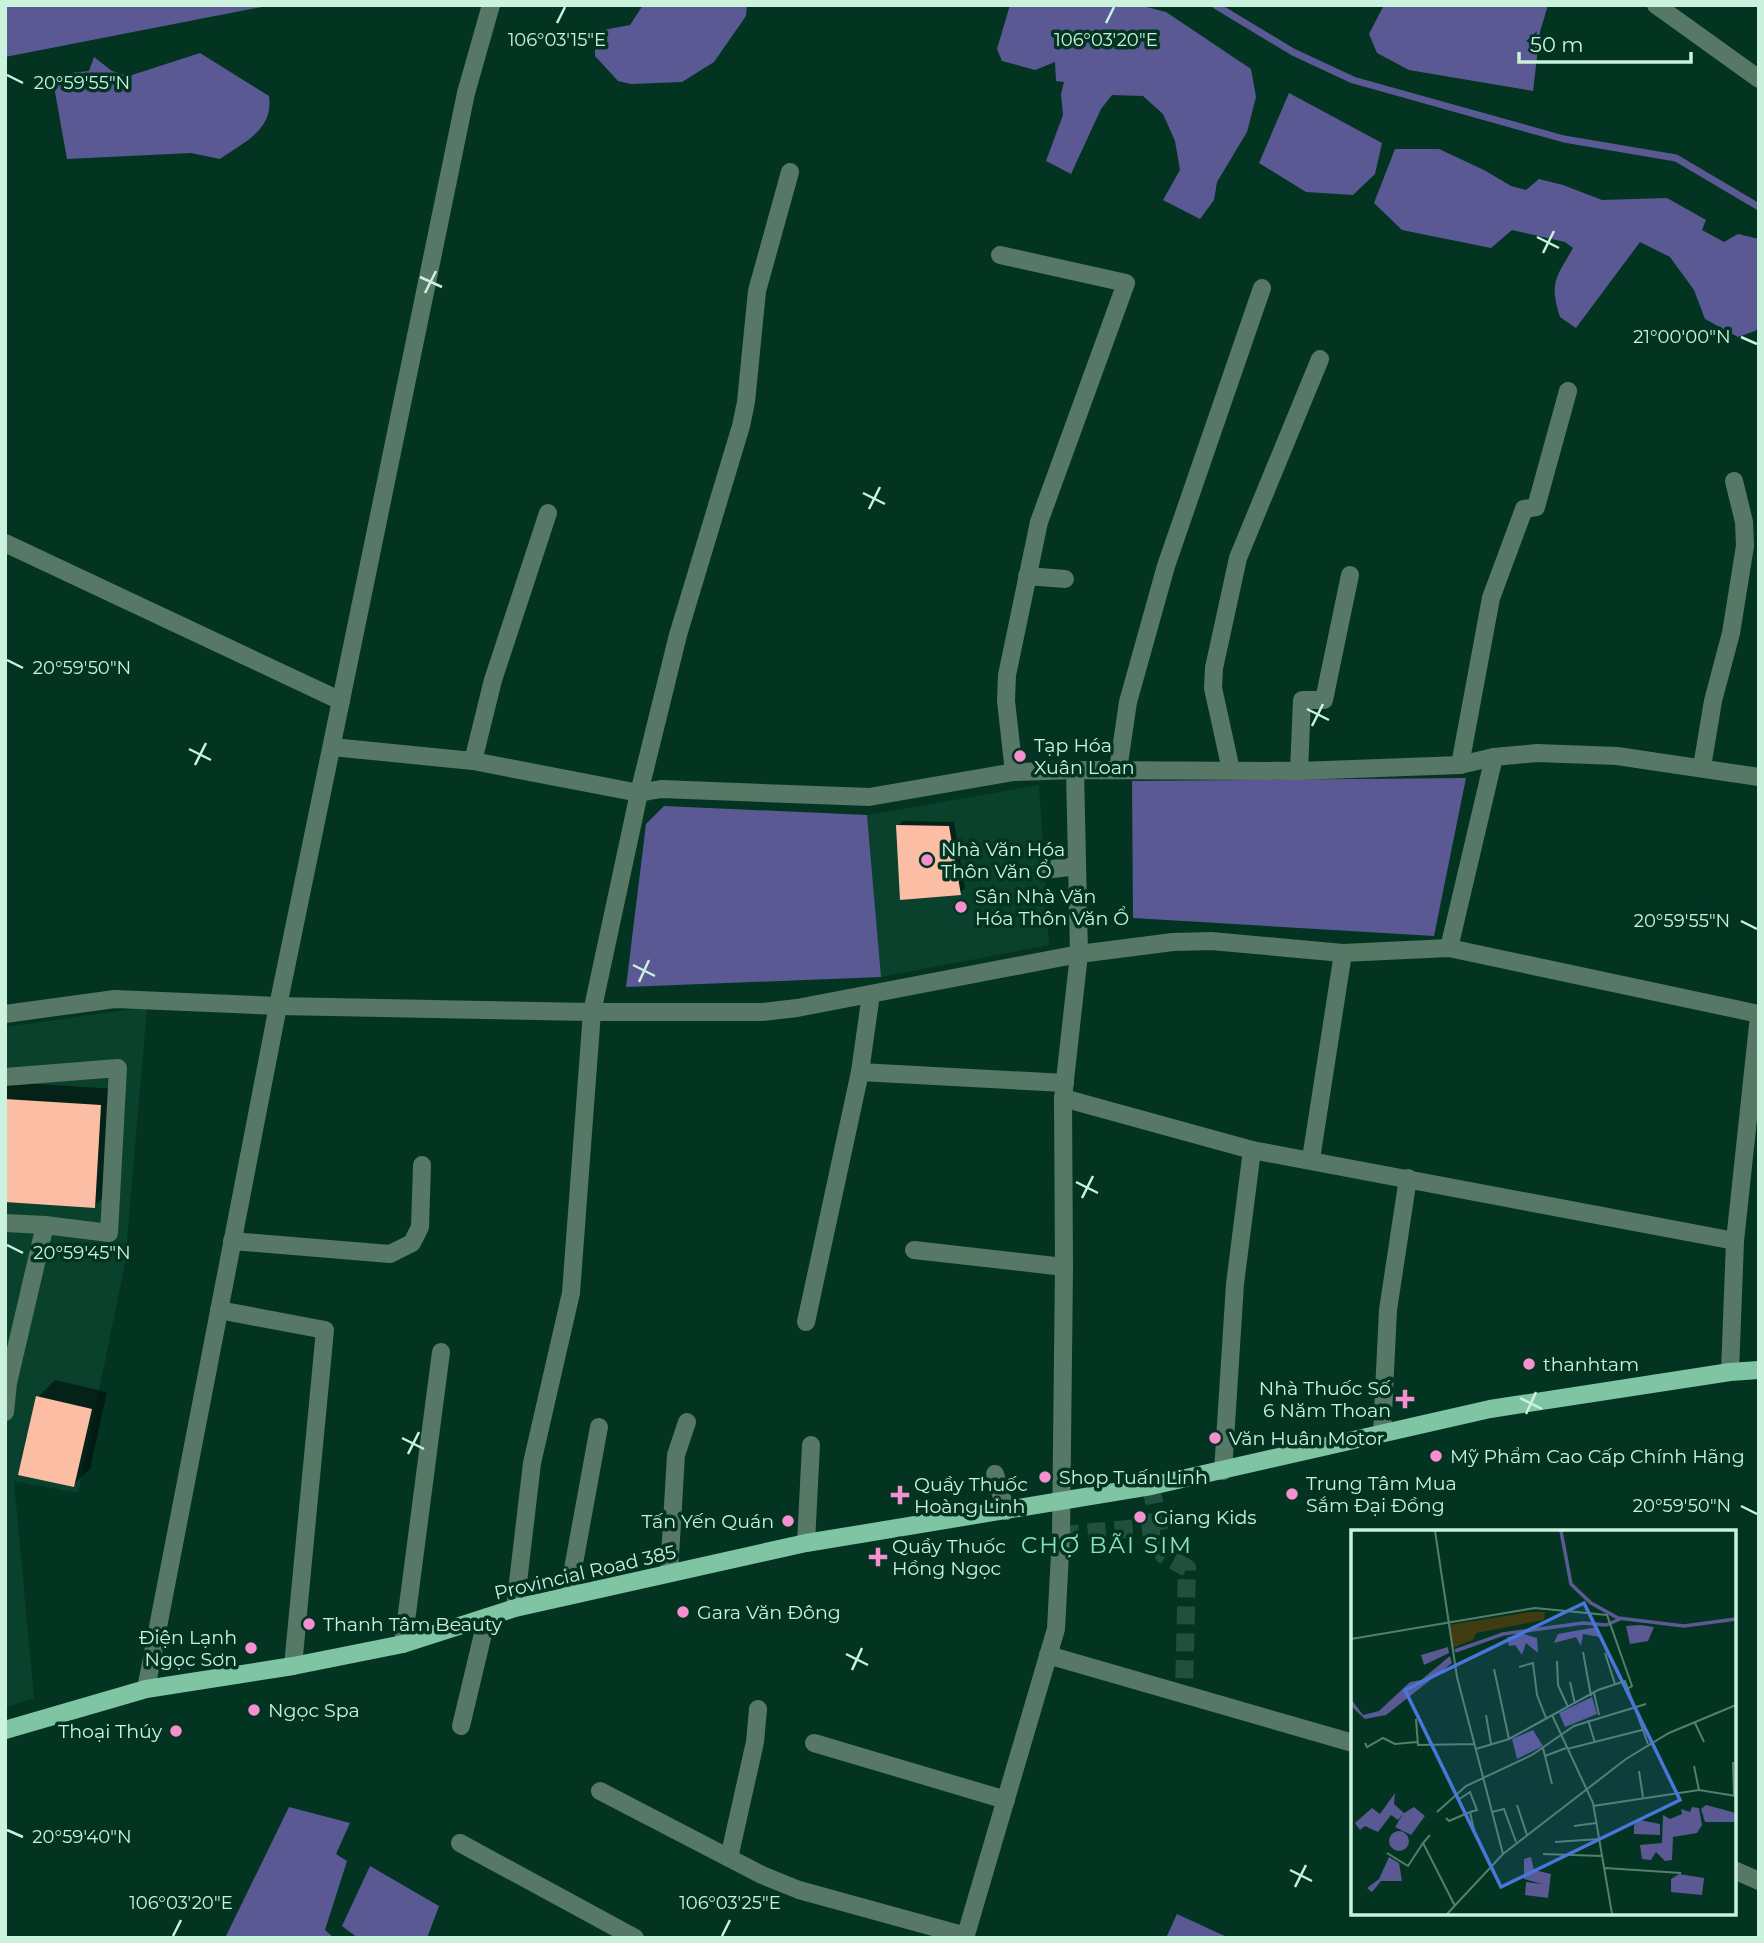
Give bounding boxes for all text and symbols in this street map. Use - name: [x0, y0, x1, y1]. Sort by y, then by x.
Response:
- scale bar: [1519, 21, 1690, 65]
- text: 106°03'15"E: [508, 29, 606, 51]
- text: 106°03'20"E: [1054, 29, 1158, 51]
- text: 50 m: [1530, 32, 1584, 57]
- text: 20°59'55"N: [34, 72, 130, 94]
- text: 21°00'00"N: [1633, 326, 1731, 348]
- text: 20°59'50"N: [33, 657, 131, 679]
- place label: Tạp Hóa Xuân Loan: [1034, 734, 1135, 779]
- marker: Tạp Hóa Xuân Loan: [1012, 748, 1028, 764]
- place label: Nhà Văn Hóa Thôn Văn Ổ: [941, 838, 1065, 883]
- marker: Nhà Văn Hóa Thôn Văn Ổ: [919, 852, 935, 868]
- place label: Sân Nhà Văn Hóa Thôn Văn Ổ: [975, 885, 1129, 930]
- marker: Sân Nhà Văn Hóa Thôn Văn Ổ: [953, 899, 969, 915]
- text: 20°59'55"N: [1634, 910, 1730, 932]
- text: 20°59'45"N: [33, 1242, 131, 1264]
- place label: thanhtam: [1543, 1353, 1639, 1376]
- marker: thanhtam: [1521, 1356, 1537, 1372]
- place label: Nhà Thuốc Số 6 Năm Thoan: [1259, 1377, 1391, 1422]
- marker: Nhà Thuốc Số 6 Năm Thoan: [1397, 1391, 1413, 1407]
- place label: Văn Huân Motor: [1229, 1427, 1384, 1450]
- marker: Văn Huân Motor: [1207, 1430, 1223, 1446]
- place label: Mỹ Phẩm Cao Cấp Chính Hãng: [1450, 1445, 1745, 1468]
- marker: Mỹ Phẩm Cao Cấp Chính Hãng: [1428, 1448, 1444, 1464]
- place label: Shop Tuấn Linh: [1059, 1466, 1208, 1489]
- marker: Shop Tuấn Linh: [1037, 1469, 1053, 1485]
- place label: Trung Tâm Mua Sắm Đại Đồng: [1306, 1472, 1457, 1517]
- place label: Quầy Thuốc Hoàng Linh: [914, 1473, 1028, 1518]
- marker: Trung Tâm Mua Sắm Đại Đồng: [1284, 1486, 1300, 1502]
- marker: Quầy Thuốc Hoàng Linh: [892, 1487, 908, 1503]
- text: 20°59'50"N: [1633, 1495, 1731, 1517]
- place label: Giang Kids: [1154, 1506, 1257, 1529]
- marker: Giang Kids: [1132, 1509, 1148, 1525]
- place label: Tấn Yến Quán: [642, 1510, 774, 1533]
- marker: Tấn Yến Quán: [780, 1513, 796, 1529]
- inset map: [1351, 1530, 1736, 1915]
- district label: CHỢ BÃI SIM: [1021, 1531, 1193, 1559]
- place label: Quầy Thuốc Hồng Ngọc: [892, 1535, 1006, 1580]
- street label: Provincial Road 385: [492, 1540, 678, 1605]
- marker: Quầy Thuốc Hồng Ngọc: [870, 1549, 886, 1565]
- place label: Gara Văn Đông: [697, 1601, 841, 1624]
- marker: Gara Văn Đông: [675, 1604, 691, 1620]
- place label: Thanh Tâm Beauty: [323, 1613, 503, 1636]
- marker: Thanh Tâm Beauty: [301, 1616, 317, 1632]
- place label: Điện Lạnh Ngọc Sơn: [139, 1626, 237, 1671]
- marker: Điện Lạnh Ngọc Sơn: [243, 1640, 259, 1656]
- place label: Ngọc Spa: [268, 1699, 360, 1722]
- marker: Ngọc Spa: [246, 1702, 262, 1718]
- place label: Thoại Thúy: [58, 1720, 163, 1743]
- marker: Thoại Thúy: [168, 1723, 184, 1739]
- text: 20°59'40"N: [32, 1826, 132, 1848]
- text: 106°03'20"E: [129, 1892, 233, 1914]
- text: 106°03'25"E: [679, 1892, 781, 1914]

